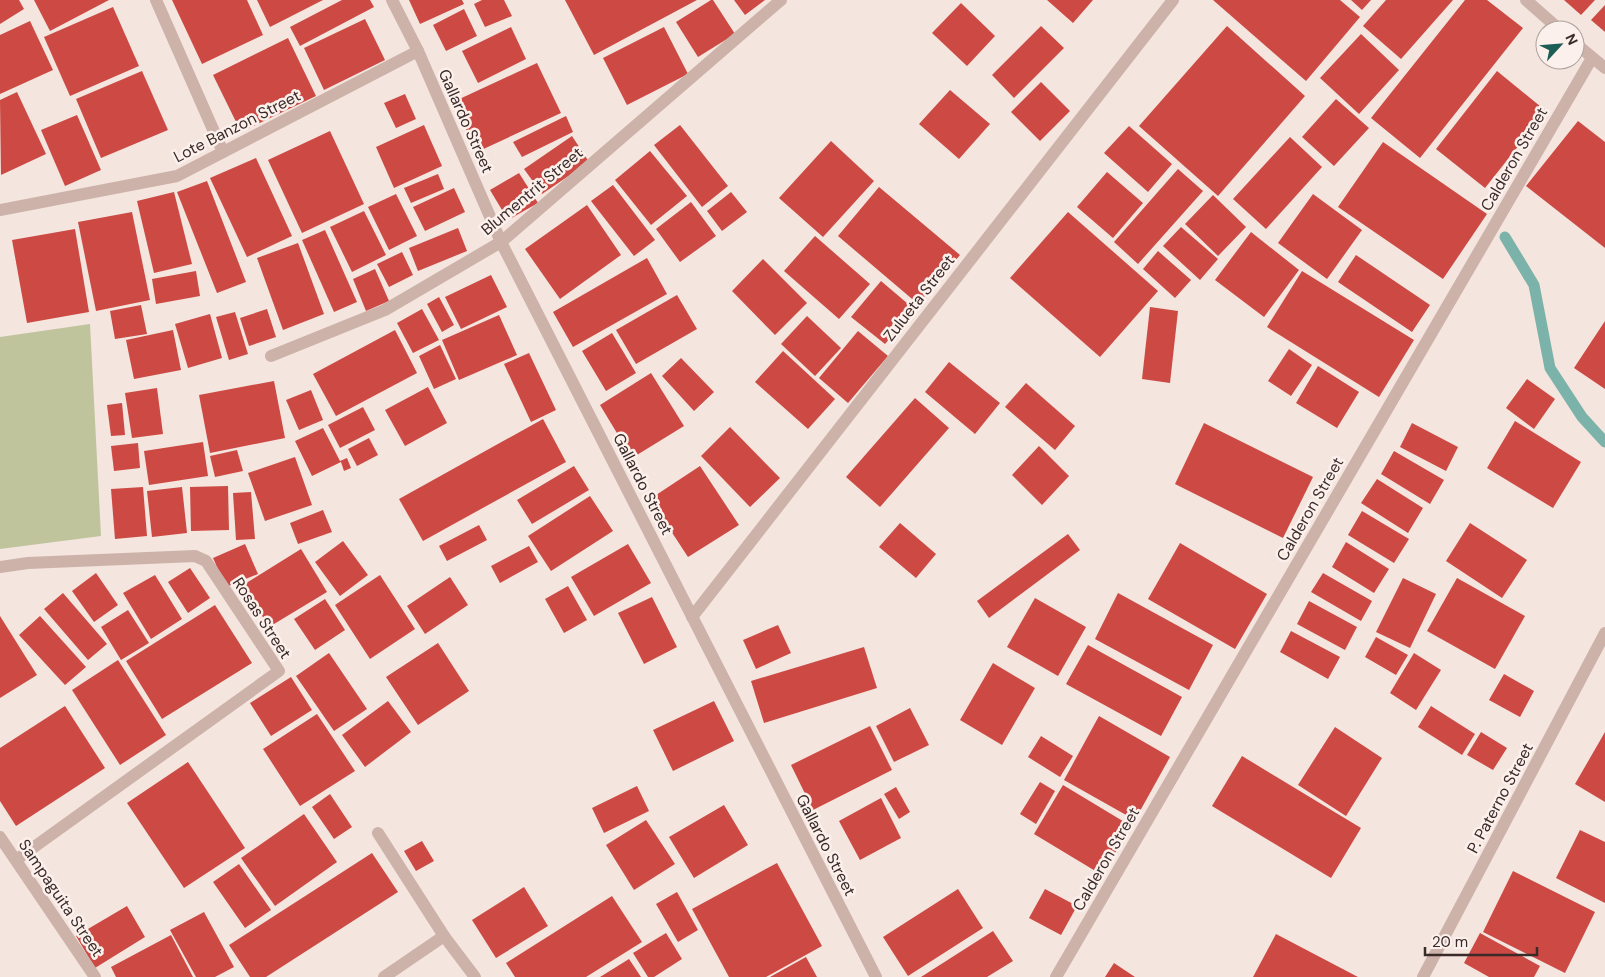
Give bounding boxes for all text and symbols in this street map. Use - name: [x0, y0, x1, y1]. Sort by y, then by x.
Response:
- north arrow: [1535, 20, 1585, 70]
- text: N: [1561, 31, 1582, 48]
- street label: Gallardo Street: [434, 66, 498, 176]
- street label: Lote Banzon Street: [170, 85, 304, 167]
- street label: Calderon Street: [1476, 103, 1552, 215]
- street label: Blumentrit Street: [477, 142, 587, 240]
- street label: Zulueta Street: [879, 251, 959, 345]
- street label: Gallardo Street: [608, 430, 678, 538]
- street label: Calderon Street: [1272, 453, 1348, 565]
- street label: Rosas Street: [228, 573, 296, 663]
- street label: P. Paterno Street: [1462, 739, 1538, 857]
- street label: Gallardo Street: [791, 791, 861, 899]
- street label: Calderon Street: [1068, 803, 1144, 915]
- street label: Sampaguita Street: [14, 835, 108, 961]
- scale bar: [1425, 924, 1538, 956]
- text: 20 m: [1432, 932, 1468, 952]

